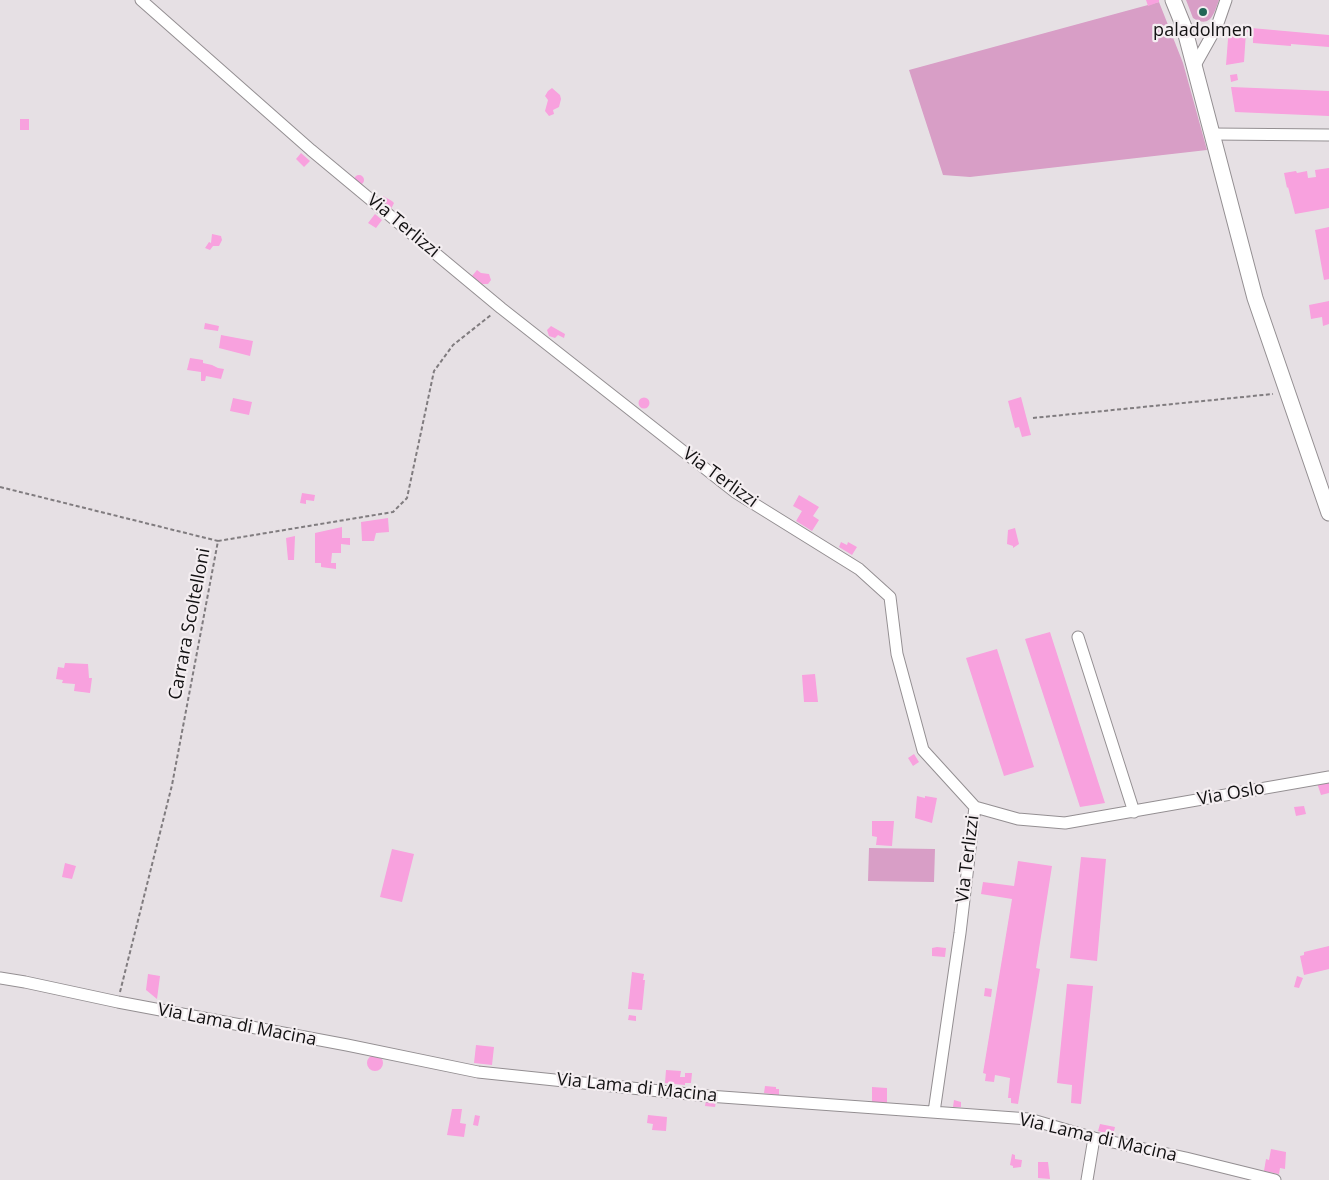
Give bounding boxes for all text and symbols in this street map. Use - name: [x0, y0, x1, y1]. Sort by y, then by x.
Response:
- marker: paladolmen: [1197, 6, 1209, 18]
- place label: paladolmen: [1153, 20, 1253, 42]
- street label: Via Terlizzi: [362, 189, 444, 263]
- street label: Via Terlizzi: [678, 443, 762, 513]
- street label: Carrara Scoltelloni: [165, 546, 215, 702]
- street label: Via Oslo: [1196, 777, 1266, 811]
- street label: Via Terlizzi: [952, 814, 984, 904]
- street label: Via Lama di Macina: [156, 999, 318, 1051]
- street label: Via Lama di Macina: [556, 1069, 718, 1107]
- street label: Via Lama di Macina: [1017, 1109, 1179, 1167]

